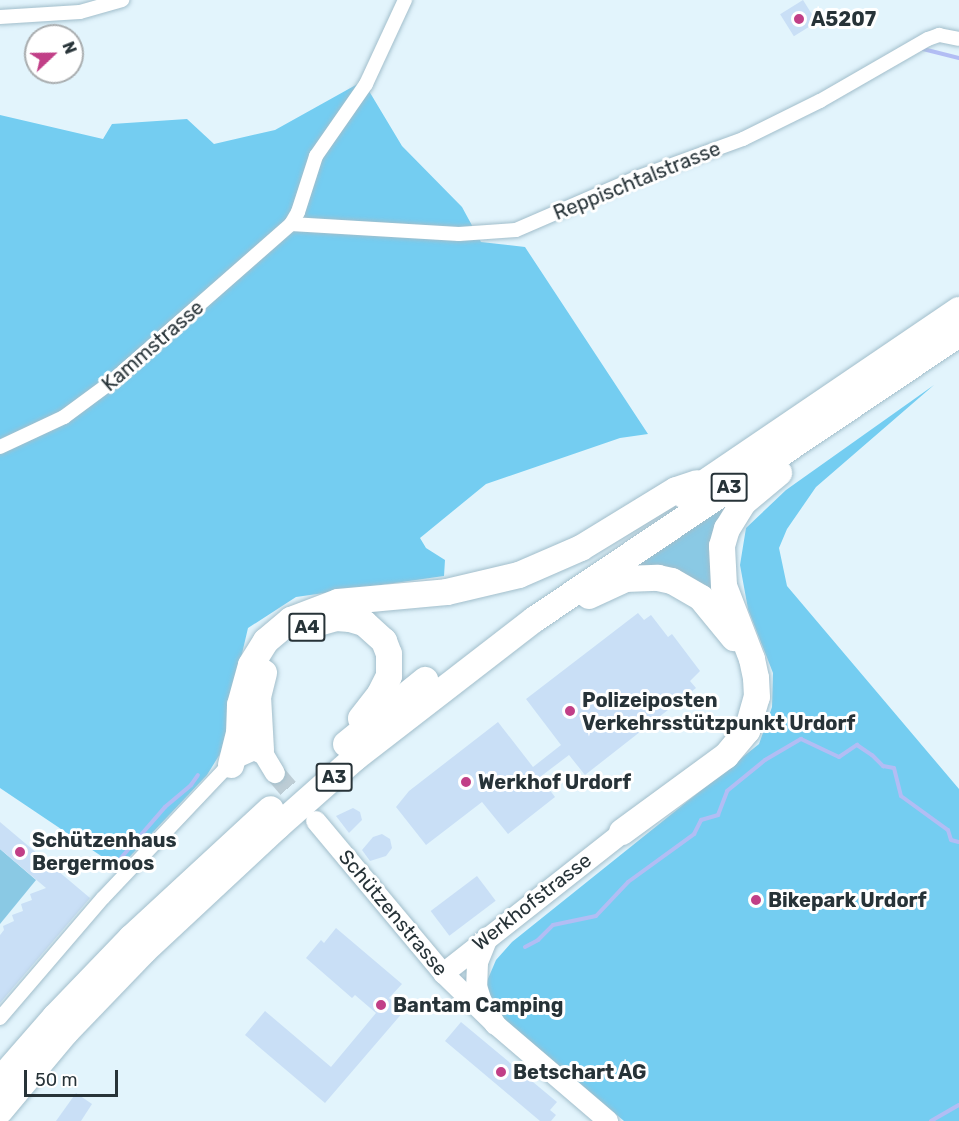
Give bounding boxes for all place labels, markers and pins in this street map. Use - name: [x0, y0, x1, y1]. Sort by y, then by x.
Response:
- place label: A5207: [811, 7, 876, 31]
- marker: A5207: [792, 12, 806, 26]
- place label: Polizeiposten Verkehrsstützpunkt Urdorf: [582, 688, 855, 735]
- marker: Polizeiposten Verkehrsstützpunkt Urdorf: [563, 704, 577, 718]
- place label: Werkhof Urdorf: [478, 770, 631, 794]
- marker: Werkhof Urdorf: [459, 775, 473, 789]
- place label: Schützenhaus Bergermoos: [32, 828, 177, 875]
- marker: Schützenhaus Bergermoos: [13, 845, 27, 859]
- place label: Bikepark Urdorf: [768, 888, 927, 912]
- marker: Bikepark Urdorf: [749, 893, 763, 907]
- place label: Bantam Camping: [393, 993, 563, 1017]
- marker: Bantam Camping: [374, 998, 388, 1012]
- place label: Betschart AG: [513, 1060, 647, 1084]
- marker: Betschart AG: [494, 1065, 508, 1079]

